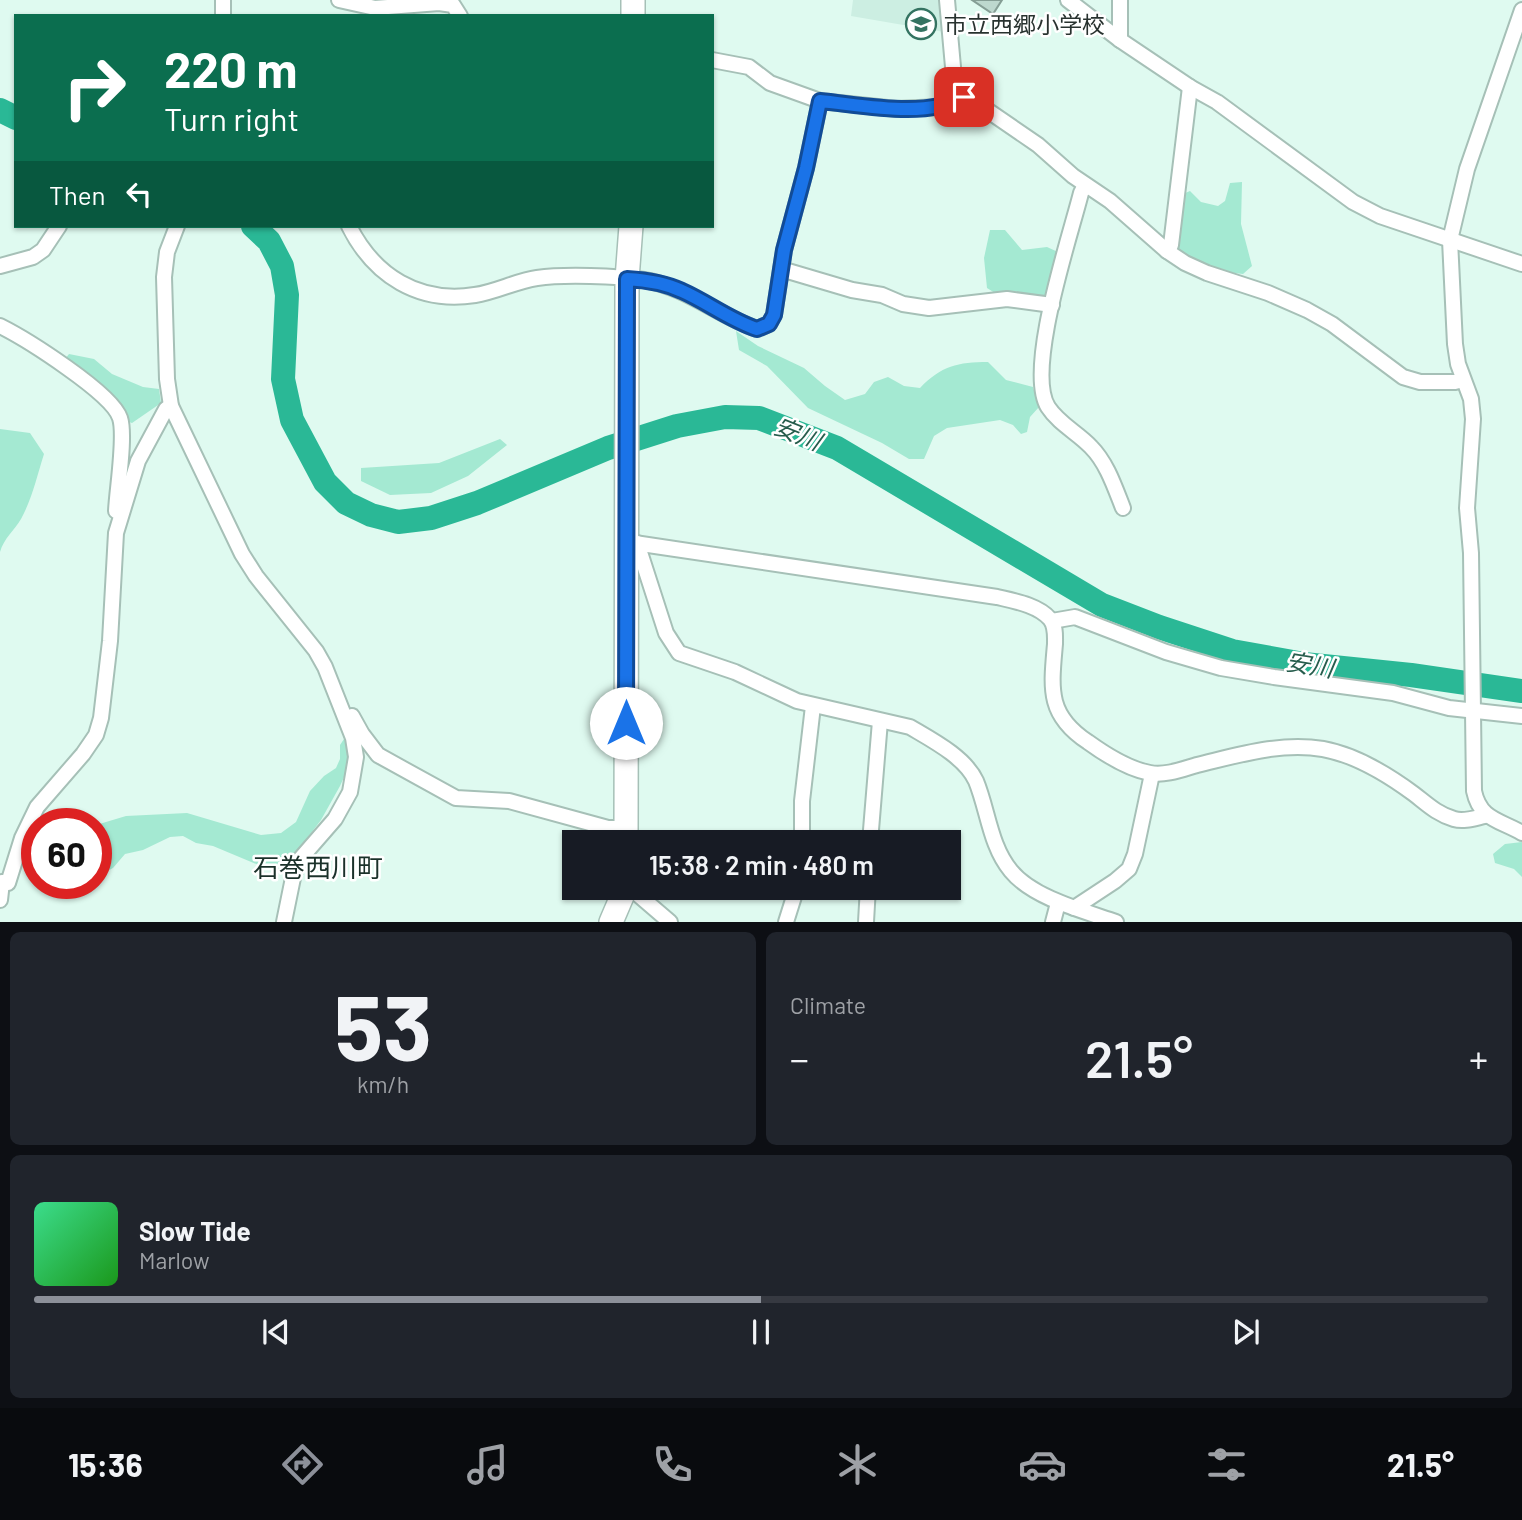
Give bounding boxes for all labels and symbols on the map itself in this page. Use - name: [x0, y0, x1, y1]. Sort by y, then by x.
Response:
- school or university icon: 市立西郷小学校: [904, 7, 938, 41]
- place label: 市立西郷小学校: [944, 10, 1105, 38]
- pin: [934, 67, 994, 127]
- water label: 安川: [770, 411, 828, 457]
- water label: 安川: [1284, 646, 1339, 683]
- position arrow: [589, 686, 663, 760]
- speed limit sign: 60: [21, 808, 112, 899]
- district label: 石巻西川町: [253, 851, 383, 882]

